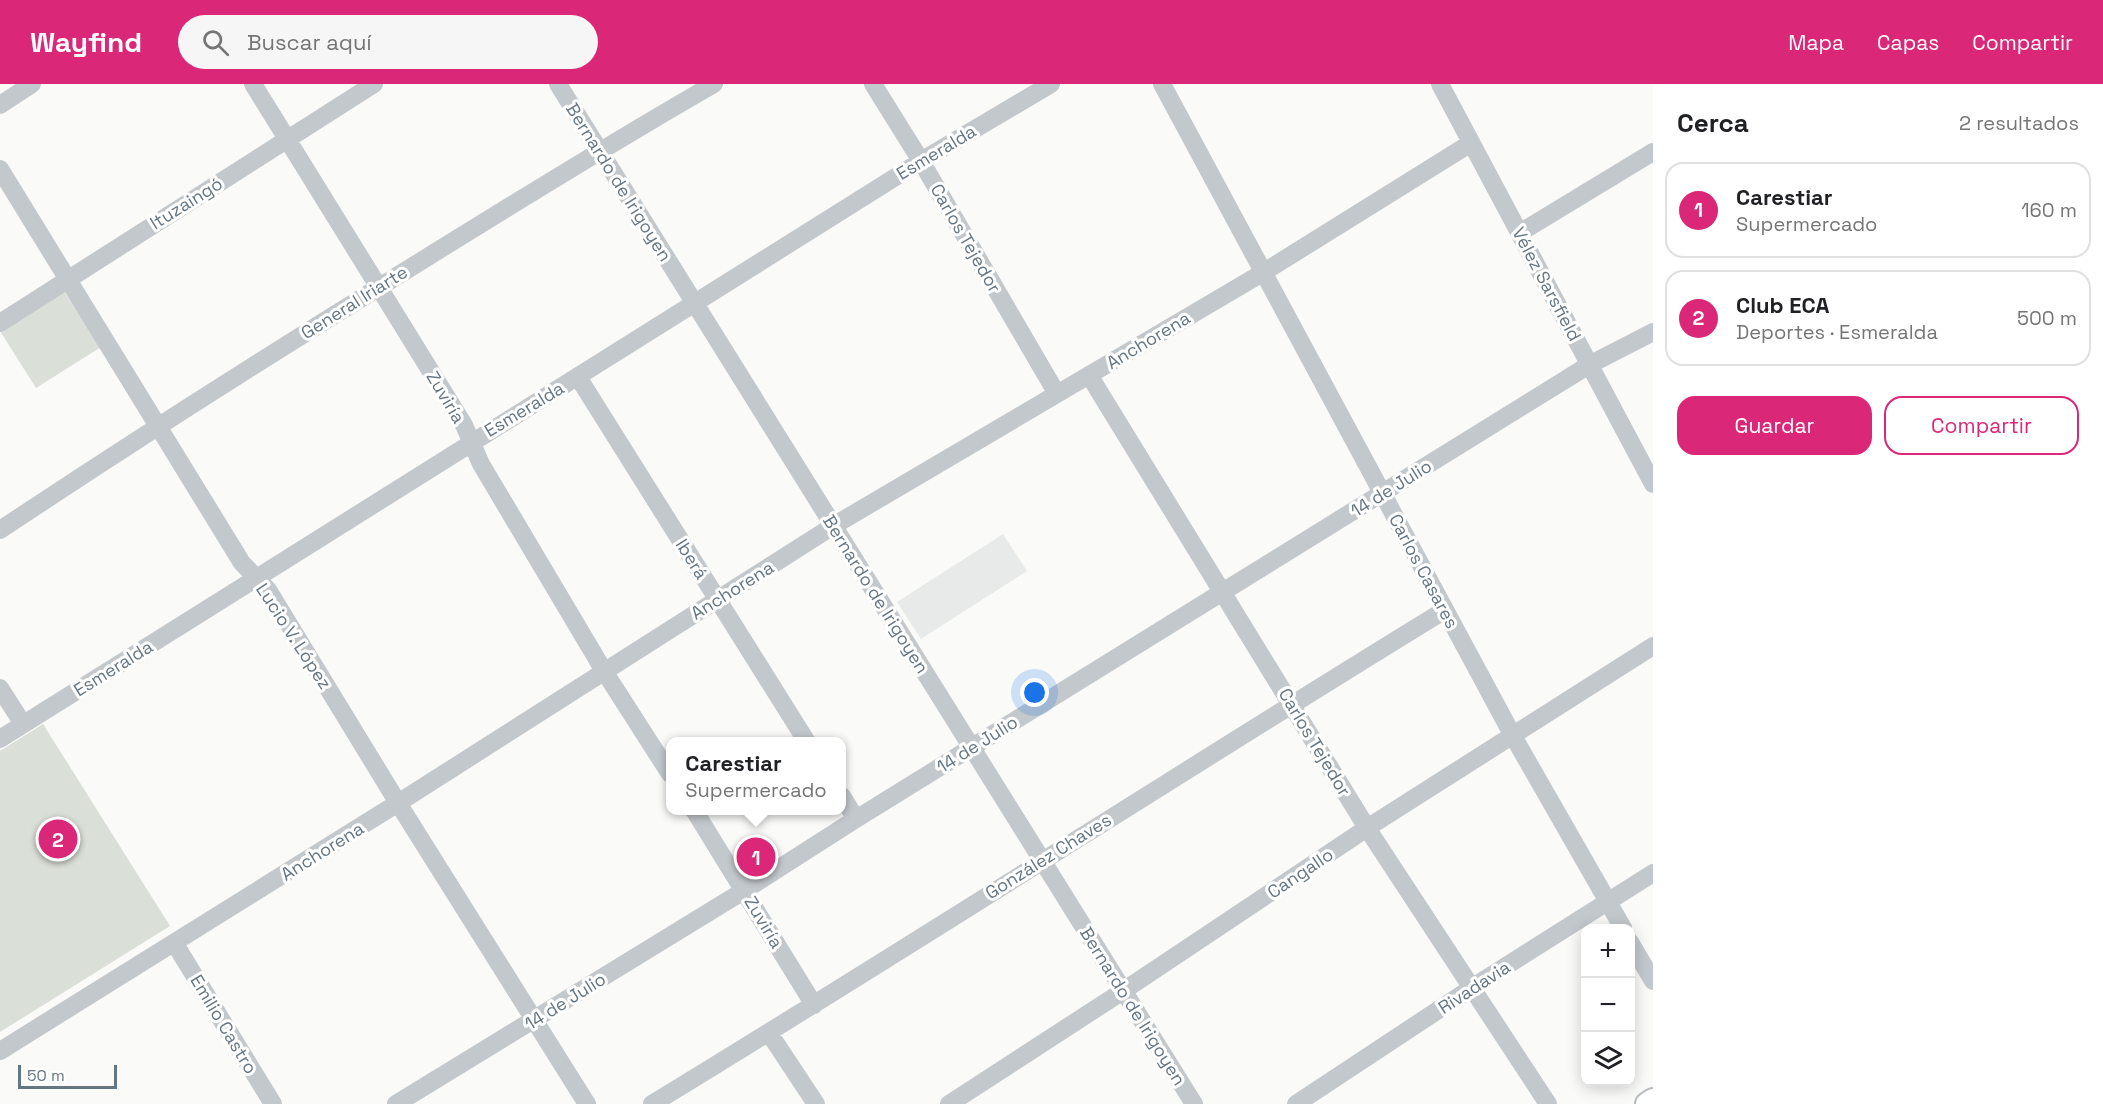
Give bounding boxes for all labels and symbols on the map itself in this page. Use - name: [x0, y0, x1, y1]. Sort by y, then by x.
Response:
- street label: Bernardo de Irigoyen: [561, 99, 677, 265]
- street label: Esmeralda: [892, 119, 980, 185]
- street label: Ituzaingó: [145, 172, 227, 234]
- street label: Carlos Tejedor: [926, 179, 1007, 297]
- street label: Vélez Sarsfield: [1507, 223, 1587, 345]
- street label: General Iriarte: [296, 260, 412, 344]
- street label: Anchorena: [1102, 306, 1194, 374]
- street label: Zuviría: [421, 367, 471, 427]
- street label: Esmeralda: [480, 376, 568, 442]
- street label: 14 de Julio: [1346, 454, 1436, 522]
- street label: Carlos Casares: [1384, 510, 1464, 632]
- street label: Bernardo de Irigoyen: [818, 511, 934, 677]
- street label: Iberá: [671, 534, 713, 584]
- street label: Anchorena: [686, 555, 778, 625]
- street label: Lucio V. López: [251, 579, 337, 693]
- street label: Esmeralda: [69, 635, 157, 701]
- your location: [1020, 678, 1049, 707]
- street label: Carlos Tejedor: [1274, 684, 1356, 800]
- street label: 14 de Julio: [932, 710, 1022, 778]
- street label: González Chaves: [981, 808, 1115, 904]
- pin: 2: [38, 816, 78, 861]
- street label: Anchorena: [276, 816, 368, 886]
- pin: 1: [736, 834, 776, 880]
- street label: Cangallo: [1263, 843, 1337, 903]
- street label: Zuviría: [739, 892, 789, 952]
- street label: Bernardo de Irigoyen: [1075, 923, 1191, 1089]
- street label: Rivadavia: [1434, 955, 1514, 1019]
- street label: 14 de Julio: [520, 967, 610, 1035]
- street label: Emilio Castro: [185, 970, 263, 1078]
- scale bar: [18, 1062, 117, 1090]

